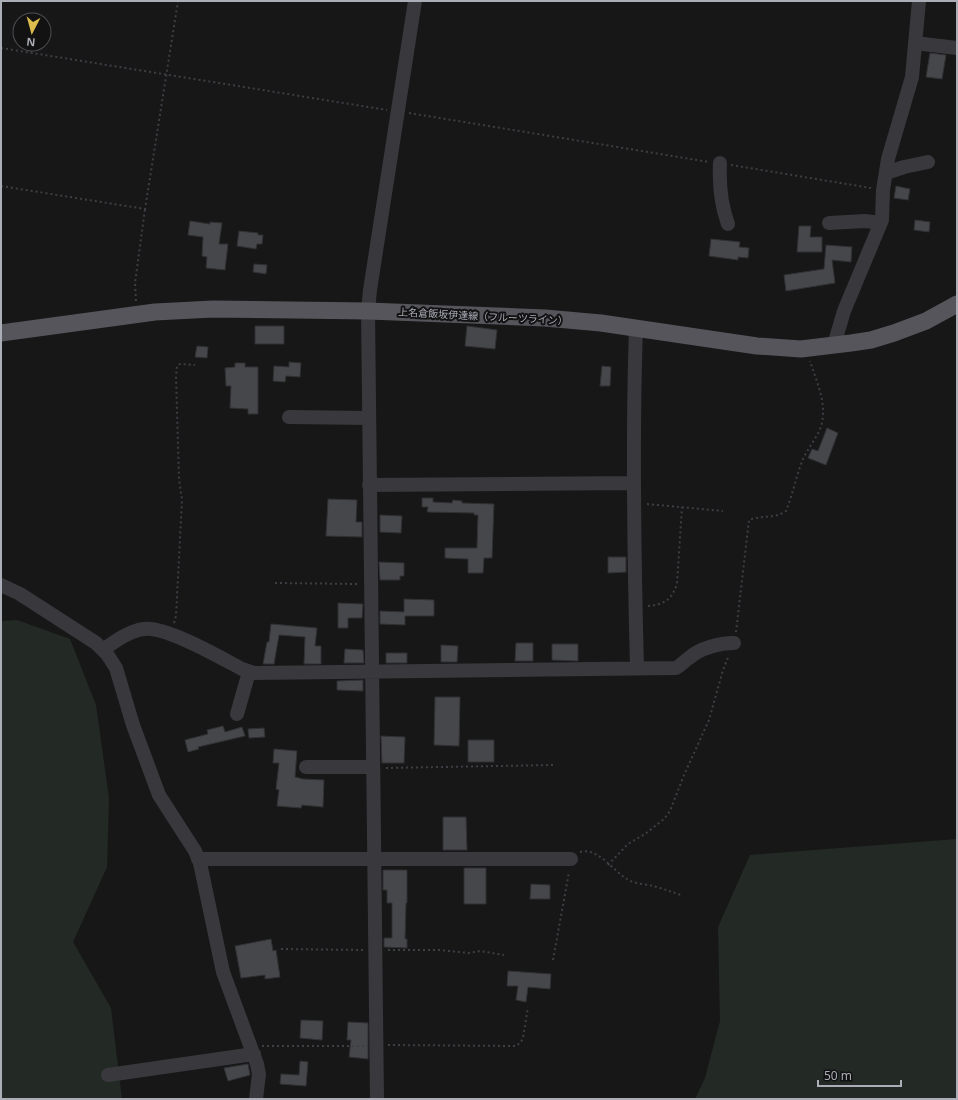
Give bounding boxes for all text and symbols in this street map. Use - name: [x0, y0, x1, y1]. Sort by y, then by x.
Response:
- north arrow: [12, 12, 52, 52]
- text: N: [26, 35, 36, 50]
- street label: 上名倉飯坂伊達線（フルーツライン）: [398, 305, 568, 327]
- scale bar: [818, 1062, 901, 1088]
- text: 50 m: [824, 1067, 852, 1084]

